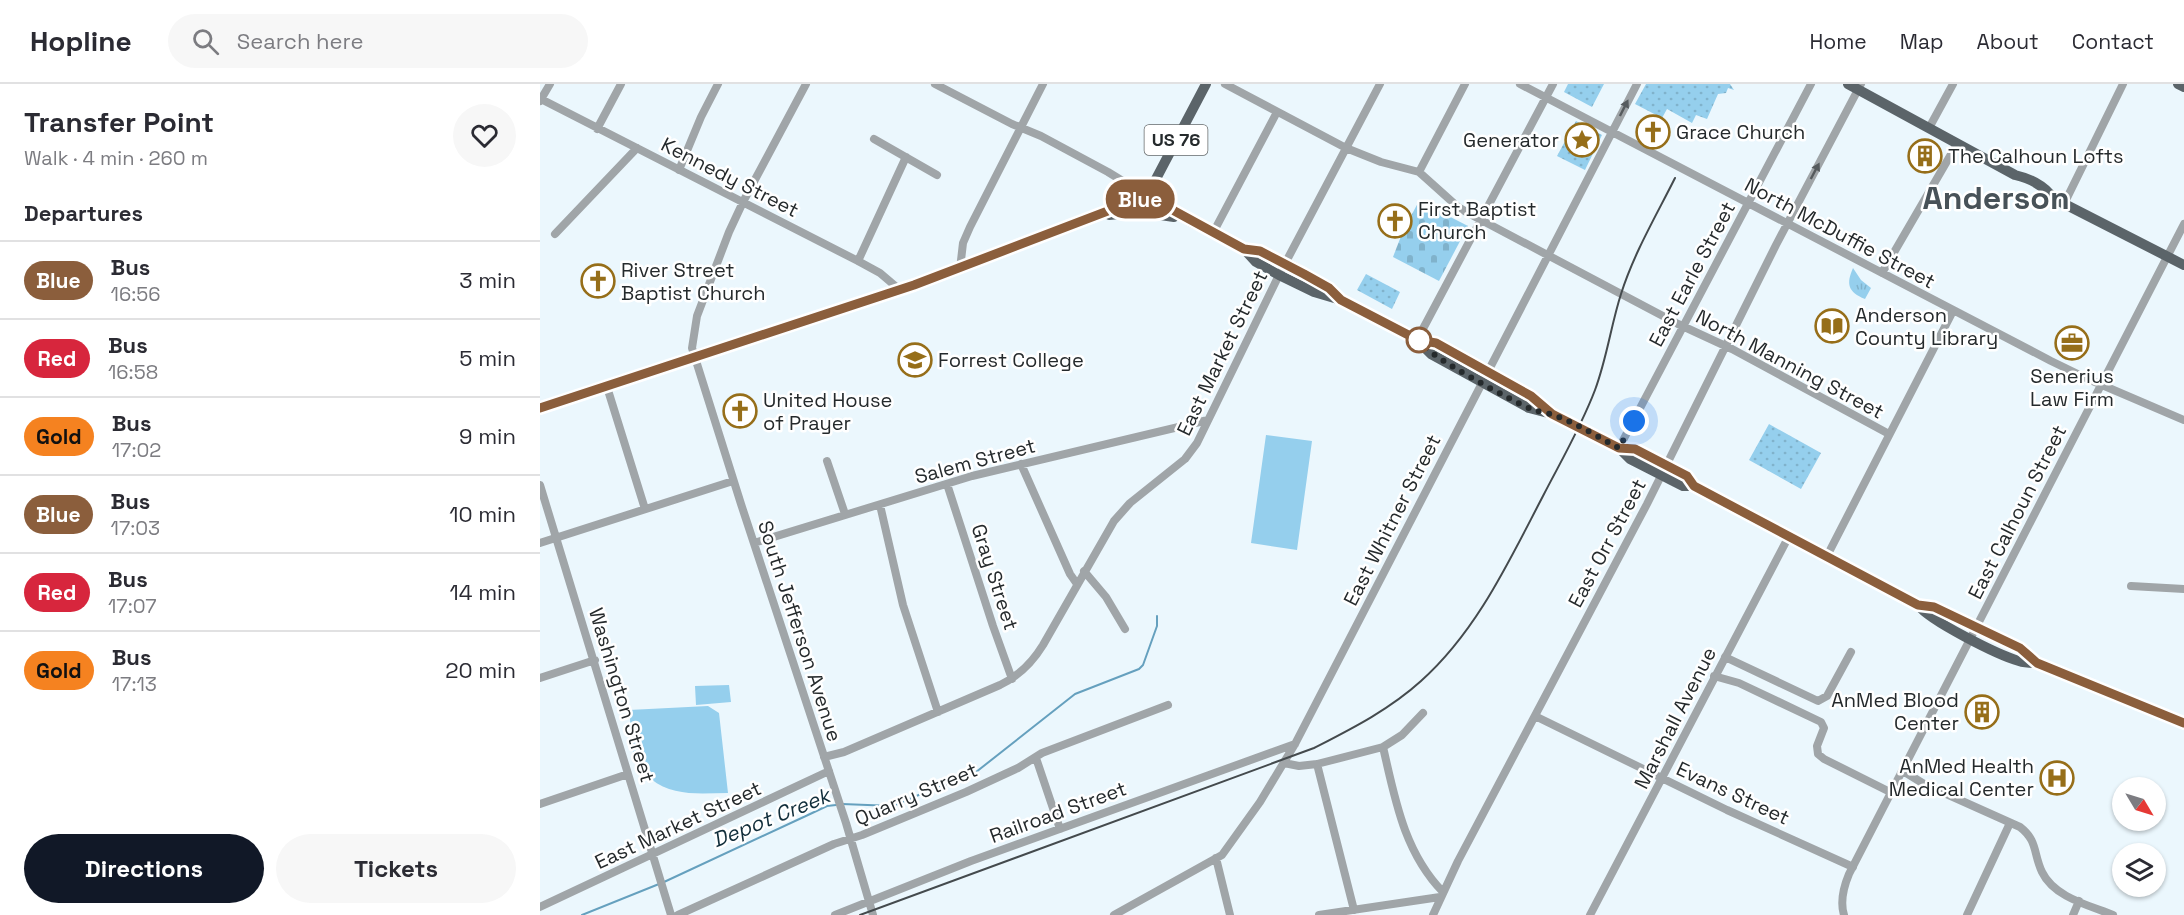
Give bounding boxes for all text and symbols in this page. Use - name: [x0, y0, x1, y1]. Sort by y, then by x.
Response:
- search box: [168, 14, 588, 68]
- text: Hopline: [30, 23, 132, 59]
- icon: search: [189, 25, 222, 58]
- text: Search here: [237, 27, 363, 55]
- text: Home: [1809, 28, 1867, 55]
- text: Map: [1900, 28, 1944, 55]
- text: About: [1977, 28, 2039, 55]
- text: Contact: [2072, 28, 2154, 55]
- one-way arrow: [1619, 99, 1629, 117]
- text: Transfer Point: [24, 104, 214, 140]
- button: heart: [453, 104, 516, 167]
- church icon: Grace Church: [1635, 114, 1671, 150]
- place label: Grace Church: [1676, 119, 1805, 145]
- place icon: Generator: [1564, 122, 1600, 158]
- road number: US 76: [1144, 125, 1208, 155]
- place label: Generator: [1463, 127, 1559, 153]
- street label: Kennedy Street: [657, 131, 803, 223]
- building icon: The Calhoun Lofts: [1907, 138, 1943, 174]
- place label: The Calhoun Lofts: [1948, 143, 2124, 169]
- text: Walk · 4 min · 260 m: [24, 145, 208, 171]
- one-way arrow: [1810, 163, 1820, 180]
- street label: North McDuffie Street: [1740, 172, 1940, 294]
- district label: Anderson: [1922, 178, 2070, 218]
- line badge: Blue: [1098, 180, 1182, 218]
- text: Blue: [1118, 186, 1162, 213]
- place label: First Baptist Church: [1418, 196, 1537, 245]
- street label: East Earle Street: [1643, 197, 1741, 351]
- text: Departures: [24, 199, 143, 227]
- church icon: First Baptist Church: [1377, 203, 1413, 239]
- text: Bus: [111, 253, 150, 281]
- place label: River Street Baptist Church: [621, 257, 766, 306]
- church icon: River Street Baptist Church: [580, 263, 616, 299]
- text: 3 min: [459, 266, 516, 294]
- street label: East Market Street: [1171, 266, 1273, 440]
- text: Blue: [36, 267, 81, 294]
- text: 16:56: [111, 281, 160, 307]
- place label: Anderson County Library: [1855, 302, 1998, 351]
- street label: North Manning Street: [1691, 303, 1889, 425]
- library icon: Anderson County Library: [1814, 308, 1850, 344]
- office icon: Senerius Law Firm: [2054, 325, 2090, 361]
- unlabelled marker: [1406, 327, 1432, 353]
- text: Bus: [108, 331, 148, 359]
- school or university icon: Forrest College: [897, 342, 933, 378]
- text: 5 min: [459, 344, 516, 372]
- text: Red: [38, 345, 76, 372]
- place label: Forrest College: [938, 347, 1084, 373]
- text: 16:58: [108, 359, 158, 385]
- place label: Senerius Law Firm: [2030, 363, 2114, 412]
- place label: United House of Prayer: [763, 387, 892, 436]
- church icon: United House of Prayer: [722, 393, 758, 429]
- your location: [1619, 406, 1649, 436]
- text: Bus: [112, 409, 151, 437]
- street label: East Calhoun Street: [1962, 421, 2072, 603]
- text: 9 min: [459, 422, 516, 450]
- text: Gold: [36, 423, 82, 450]
- street label: East Whitner Street: [1338, 430, 1446, 610]
- street label: Salem Street: [912, 432, 1038, 490]
- text: 17:02: [112, 437, 161, 463]
- street label: East Orr Street: [1562, 474, 1652, 612]
- text: Bus: [111, 487, 150, 515]
- text: 10 min: [449, 500, 516, 528]
- text: Blue: [36, 501, 81, 528]
- text: 17:03: [111, 515, 160, 541]
- street label: South Jefferson Avenue: [752, 517, 848, 745]
- street label: Gray Street: [966, 521, 1024, 633]
- text: Bus: [108, 565, 148, 593]
- text: 14 min: [450, 578, 516, 606]
- text: Red: [38, 579, 76, 606]
- text: 17:07: [108, 593, 156, 619]
- street label: Washington Street: [583, 605, 661, 785]
- text: Bus: [112, 643, 151, 671]
- street label: Marshall Avenue: [1628, 643, 1722, 793]
- text: 20 min: [445, 656, 516, 684]
- text: Gold: [36, 657, 82, 684]
- text: 17:13: [112, 671, 157, 697]
- place label: AnMed Blood Center: [1831, 687, 1959, 736]
- building icon: AnMed Blood Center: [1964, 694, 2000, 730]
- place label: AnMed Health Medical Center: [1889, 753, 2034, 802]
- street label: Evans Street: [1672, 755, 1794, 831]
- street label: Quarry Street: [851, 756, 981, 832]
- hospital icon: AnMed Health Medical Center: [2039, 760, 2075, 796]
- street label: East Market Street: [591, 775, 765, 875]
- street label: Railroad Street: [986, 775, 1130, 849]
- north arrow: [2112, 777, 2166, 831]
- map controls: [2112, 777, 2166, 897]
- water label: Depot Creek: [708, 781, 836, 853]
- button: Directions: [24, 834, 264, 903]
- button: Tickets: [276, 834, 516, 903]
- button: layers: [2112, 843, 2166, 897]

